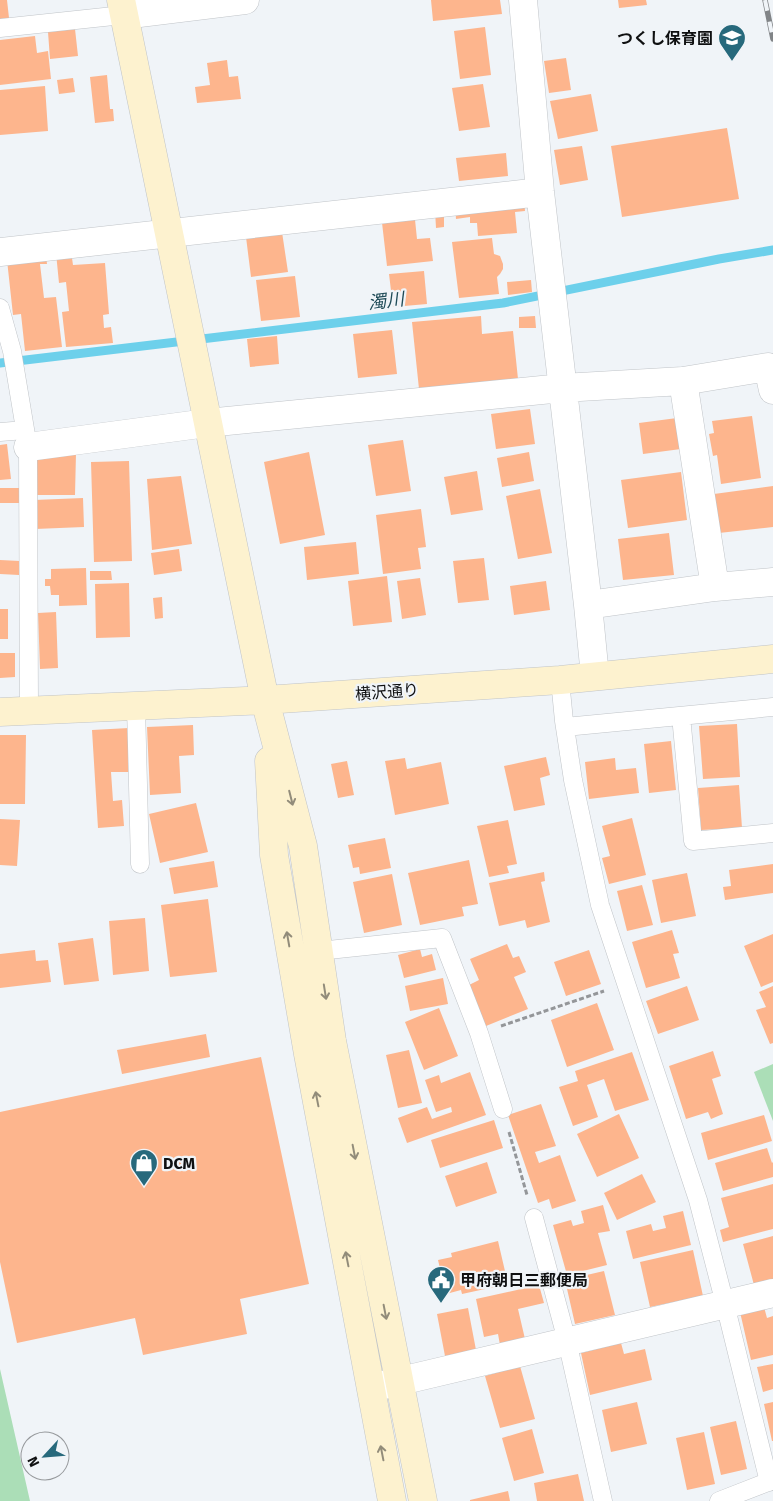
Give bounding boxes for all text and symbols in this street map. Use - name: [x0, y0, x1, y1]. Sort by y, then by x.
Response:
- school or university icon: つくし保育園: [717, 23, 747, 62]
- place label: つくし保育園: [617, 29, 713, 48]
- water label: 濁川: [367, 288, 407, 314]
- street label: 横沢通り: [354, 680, 420, 704]
- one-way arrow: [286, 790, 296, 806]
- one-way arrow: [283, 932, 293, 948]
- one-way arrow: [320, 984, 330, 1000]
- one-way arrow: [311, 1092, 321, 1108]
- one-way arrow: [349, 1144, 359, 1160]
- shop icon: DCM: [129, 1148, 159, 1187]
- place label: DCM: [163, 1154, 196, 1173]
- one-way arrow: [341, 1251, 351, 1267]
- public building icon: 甲府朝日三郵便局: [426, 1265, 456, 1304]
- place label: 甲府朝日三郵便局: [460, 1271, 588, 1290]
- one-way arrow: [380, 1303, 390, 1319]
- north arrow: [20, 1431, 70, 1481]
- one-way arrow: [377, 1446, 387, 1462]
- text: N: [24, 1454, 43, 1469]

